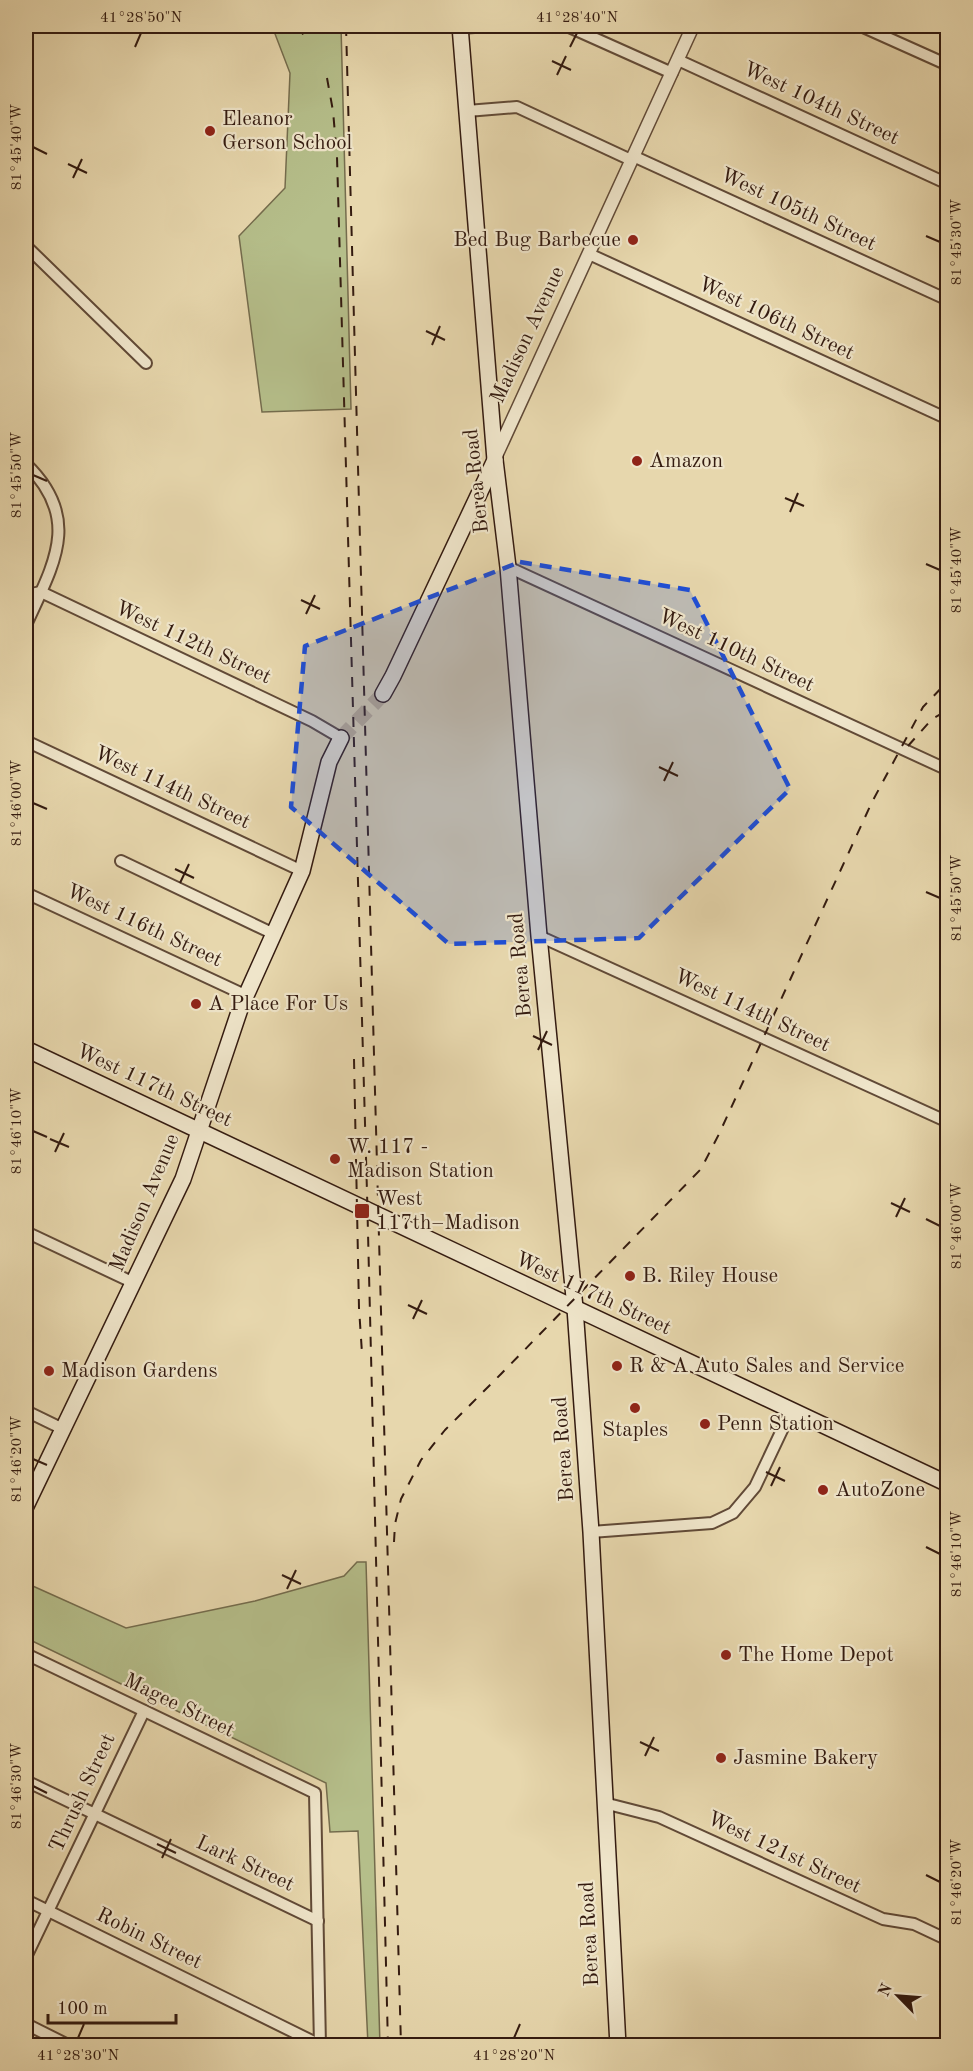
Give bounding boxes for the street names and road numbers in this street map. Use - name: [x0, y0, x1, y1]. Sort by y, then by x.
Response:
- street label: West 104th Street: [740, 59, 902, 149]
- street label: West 105th Street: [717, 165, 879, 255]
- street label: Madison Avenue: [487, 263, 569, 407]
- street label: West 106th Street: [695, 274, 857, 364]
- street label: Berea Road: [461, 427, 493, 535]
- street label: West 112th Street: [112, 598, 274, 688]
- street label: West 110th Street: [655, 606, 817, 696]
- street label: West 114th Street: [91, 743, 253, 833]
- street label: West 116th Street: [63, 881, 225, 971]
- street label: Berea Road: [506, 912, 536, 1018]
- street label: West 114th Street: [671, 966, 833, 1056]
- street label: West 117th Street: [73, 1041, 235, 1131]
- street label: Madison Avenue: [106, 1131, 184, 1275]
- street label: West 117th Street: [512, 1249, 674, 1339]
- street label: Berea Road: [550, 1396, 578, 1502]
- street label: Magee Street: [120, 1670, 238, 1742]
- street label: Thrush Street: [46, 1730, 120, 1856]
- street label: West 121st Street: [704, 1808, 864, 1898]
- street label: Lark Street: [193, 1832, 297, 1896]
- street label: Berea Road: [577, 1881, 603, 1987]
- street label: Robin Street: [93, 1904, 205, 1974]

